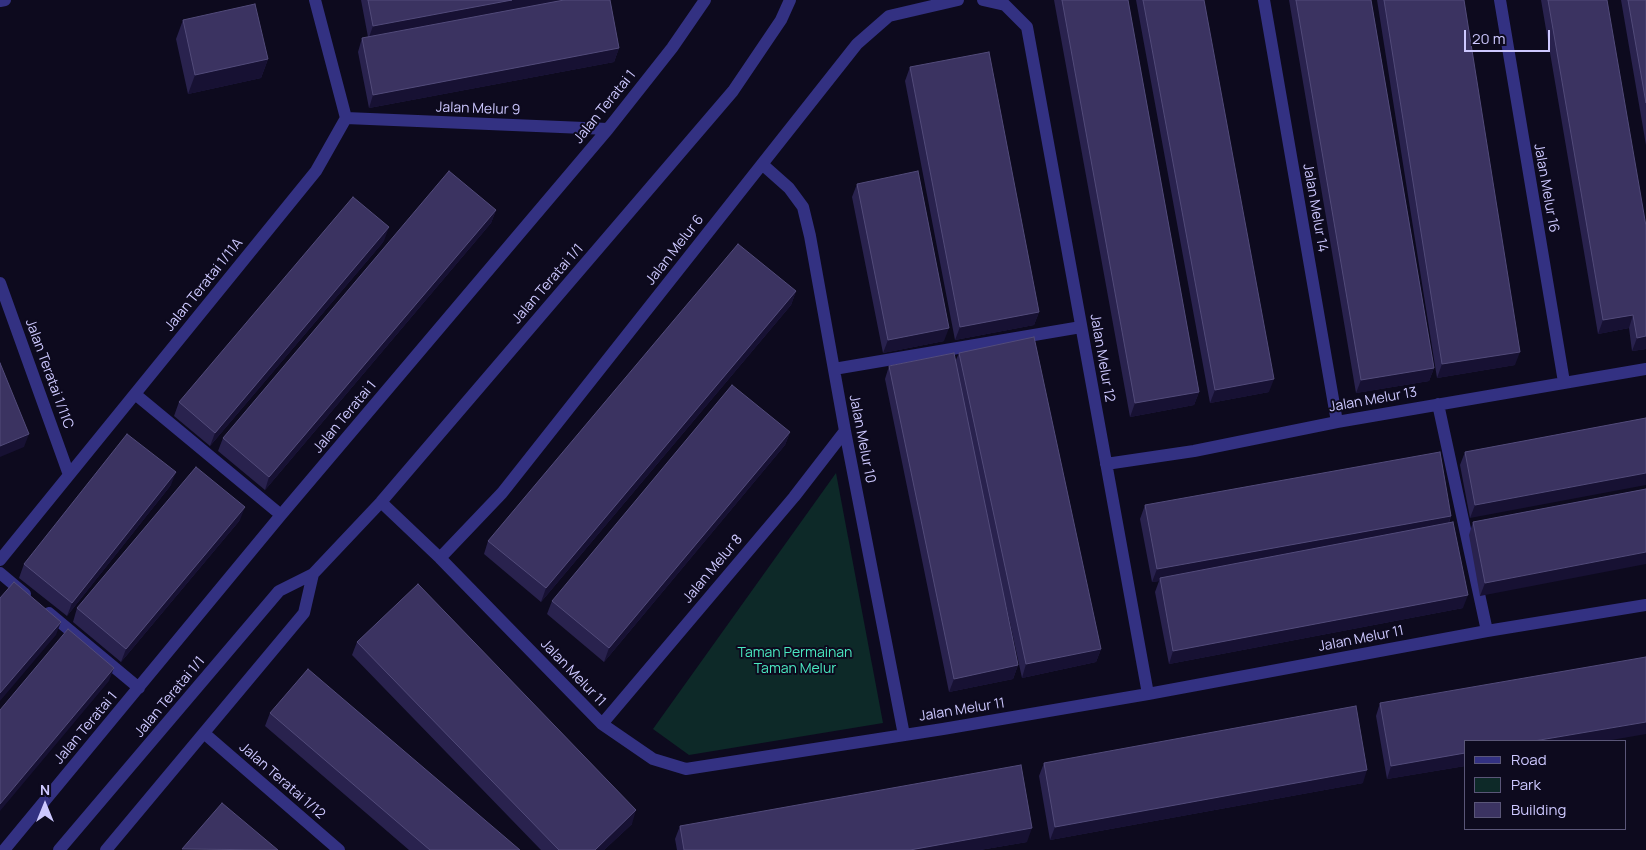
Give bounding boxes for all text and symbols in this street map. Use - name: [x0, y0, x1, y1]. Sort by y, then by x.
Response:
- scale bar: [1466, 20, 1552, 52]
- text: 20 m: [1472, 28, 1505, 49]
- street label: Jalan Teratai 1: [570, 67, 640, 147]
- street label: Jalan Melur 9: [435, 99, 521, 119]
- street label: Jalan Melur 16: [1530, 142, 1562, 234]
- street label: Jalan Melur 14: [1299, 162, 1331, 254]
- street label: Jalan Melur 6: [642, 212, 708, 288]
- street label: Jalan Teratai 1/11A: [161, 235, 247, 335]
- street label: Jalan Teratai 1/1: [509, 241, 587, 327]
- street label: Jalan Melur 12: [1086, 313, 1118, 403]
- street label: Jalan Teratai 1/11C: [21, 317, 77, 431]
- street label: Jalan Teratai 1: [310, 377, 380, 457]
- street label: Jalan Melur 13: [1328, 384, 1418, 416]
- street label: Jalan Melur 10: [845, 393, 879, 485]
- street label: Jalan Melur 8: [680, 531, 746, 607]
- street label: Jalan Melur 11: [1317, 622, 1405, 656]
- street label: Jalan Melur 11: [537, 636, 609, 710]
- park label: Taman Permainan Taman Melur: [738, 645, 852, 678]
- street label: Jalan Teratai 1/1: [131, 653, 209, 741]
- street label: Jalan Teratai 1: [51, 688, 121, 768]
- street label: Jalan Melur 11: [918, 695, 1006, 725]
- street label: Jalan Teratai 1/12: [236, 739, 328, 823]
- legend: [1464, 740, 1626, 830]
- text: Road: [1511, 749, 1547, 770]
- text: Park: [1511, 774, 1541, 795]
- north arrow: [20, 780, 70, 830]
- text: N: [40, 780, 50, 799]
- text: Building: [1511, 799, 1566, 820]

